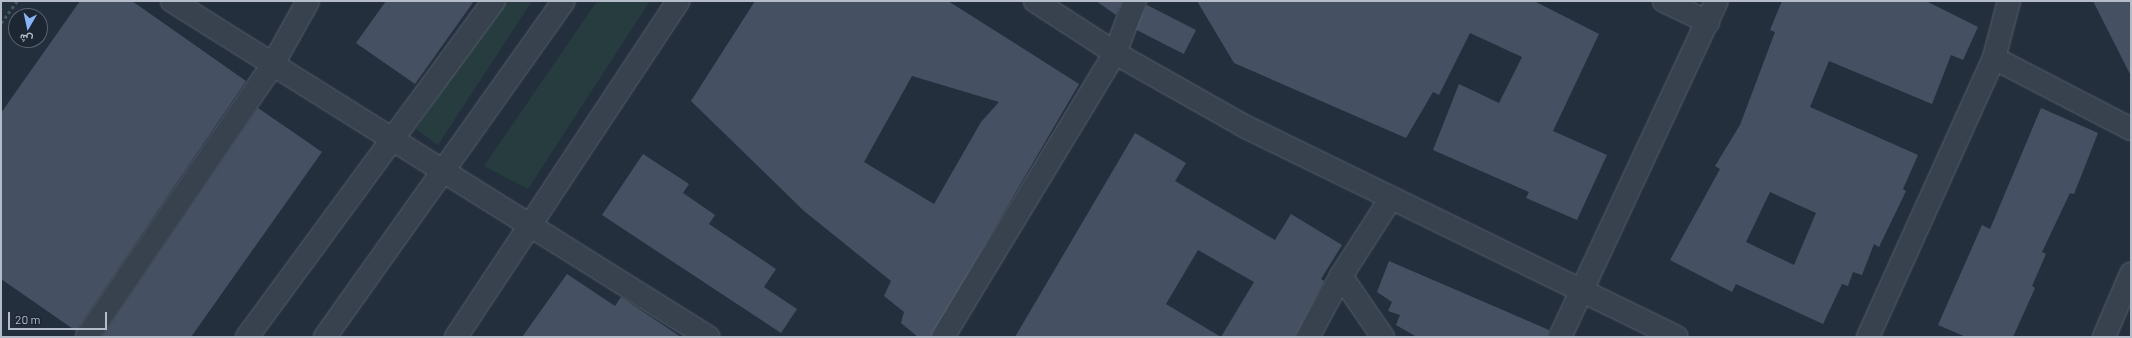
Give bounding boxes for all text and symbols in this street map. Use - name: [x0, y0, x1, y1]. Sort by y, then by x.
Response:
- north arrow: [8, 8, 48, 48]
- text: ش: [19, 32, 34, 47]
- scale bar: [10, 304, 109, 330]
- text: 20 m: [15, 312, 41, 326]

